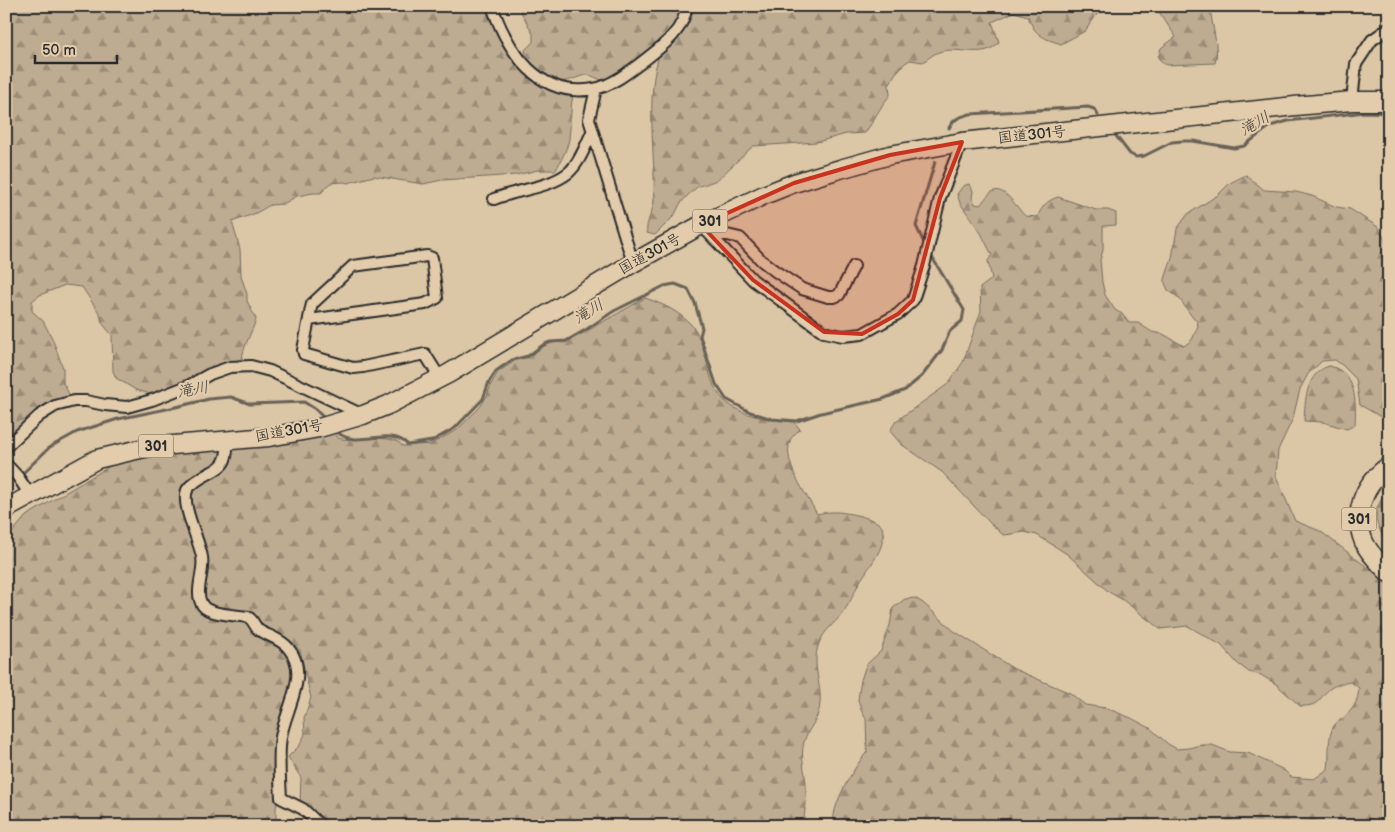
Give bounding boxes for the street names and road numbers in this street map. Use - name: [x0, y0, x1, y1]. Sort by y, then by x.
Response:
- street label: 国道301号: [997, 122, 1067, 148]
- road number: 301: [692, 210, 728, 232]
- street label: 国道301号: [615, 229, 685, 279]
- street label: 国道301号: [253, 416, 325, 446]
- road number: 301: [138, 434, 174, 458]
- road number: 301: [1342, 508, 1376, 530]

